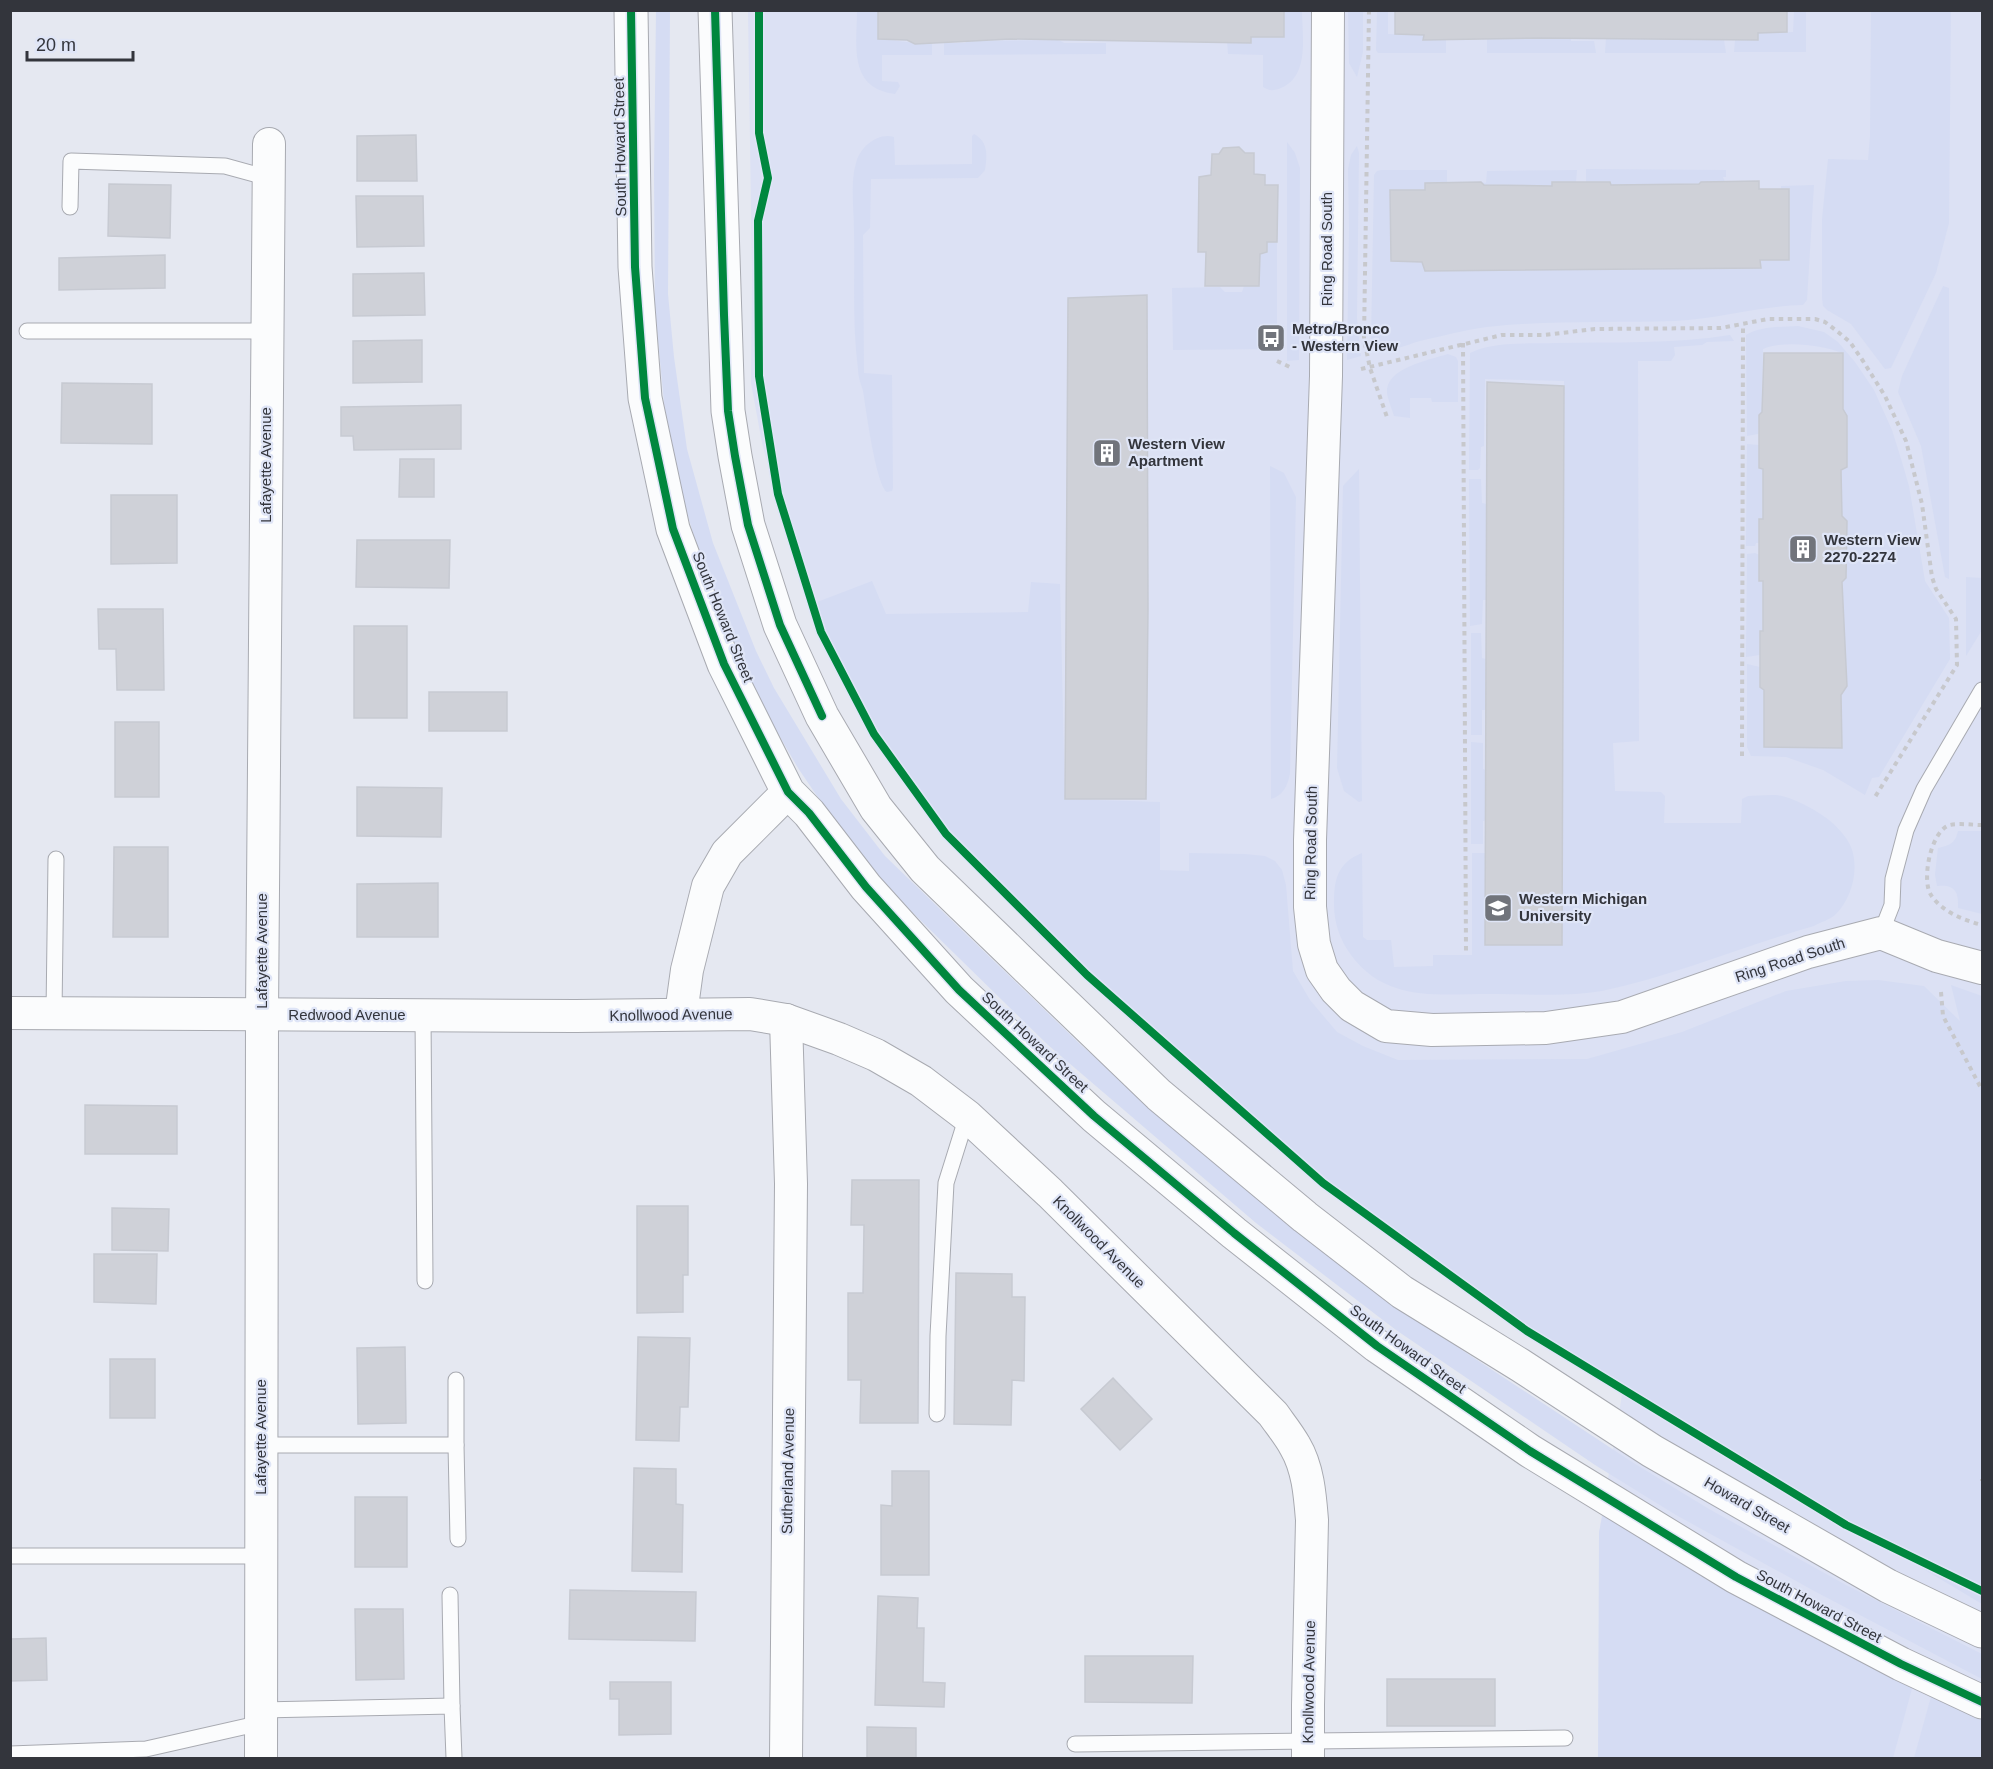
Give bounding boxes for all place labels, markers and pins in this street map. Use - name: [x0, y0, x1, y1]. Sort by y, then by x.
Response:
- place label: Metro/Bronco - Western View: [1292, 320, 1398, 354]
- bus stop icon: Metro/Bronco - Western View: [1255, 322, 1287, 354]
- place label: Western View Apartment: [1128, 435, 1225, 469]
- building icon: Western View Apartment: [1091, 437, 1123, 469]
- place label: Western View 2270-2274: [1824, 531, 1921, 565]
- building icon: Western View 2270-2274: [1787, 533, 1819, 565]
- place label: Western Michigan University: [1519, 890, 1647, 924]
- school or university icon: Western Michigan University: [1482, 892, 1514, 924]

